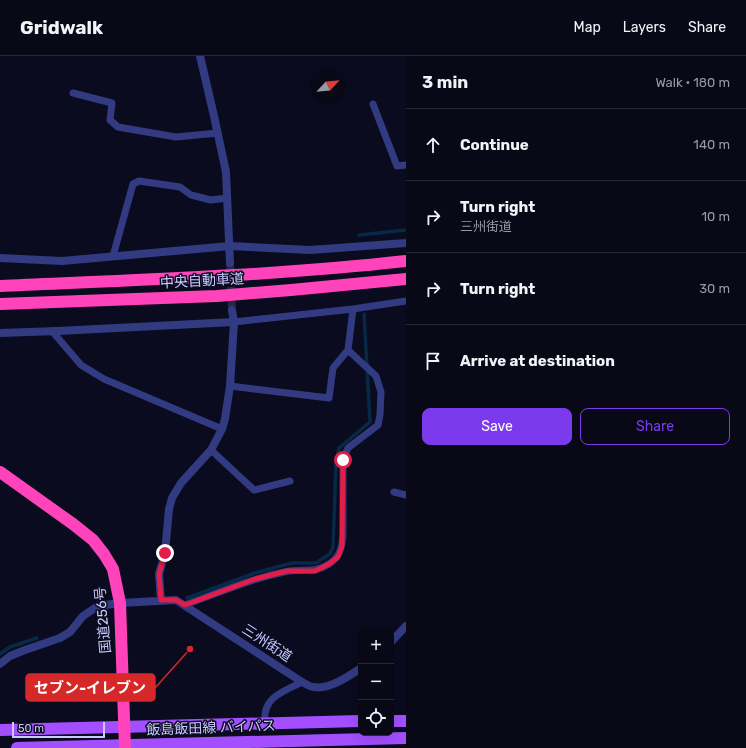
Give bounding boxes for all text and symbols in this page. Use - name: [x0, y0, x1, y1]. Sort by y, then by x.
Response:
- text: Gridwalk: [20, 16, 103, 39]
- text: Map: [574, 19, 601, 36]
- text: Layers: [623, 19, 666, 36]
- text: Share: [688, 19, 726, 36]
- north arrow: [310, 68, 346, 104]
- text: 3 min: [422, 72, 468, 92]
- text: Walk · 180 m: [655, 75, 730, 90]
- icon: ahead: [422, 134, 444, 156]
- text: Continue: [460, 136, 529, 154]
- text: 140 m: [693, 137, 730, 152]
- text: Turn right: [460, 198, 535, 216]
- icon: right: [422, 206, 444, 228]
- text: 10 m: [701, 209, 730, 224]
- text: 三州街道: [460, 219, 512, 234]
- street label: 中央自動車道: [160, 270, 244, 292]
- icon: right: [422, 278, 444, 300]
- text: Turn right: [460, 280, 535, 298]
- text: 30 m: [699, 281, 730, 296]
- icon: arrive: [422, 350, 444, 372]
- text: Arrive at destination: [460, 352, 615, 370]
- button: Save: [422, 408, 572, 445]
- button: Share: [580, 408, 730, 445]
- route start: [334, 451, 352, 469]
- route end: [156, 544, 174, 562]
- street label: 国道256号: [92, 586, 114, 654]
- street label: 三州街道: [239, 621, 295, 665]
- map controls: [358, 628, 394, 736]
- button: +: [358, 628, 394, 664]
- button: −: [358, 664, 394, 700]
- callout: セブン-イレブン: [26, 674, 155, 701]
- text: セブン-イレブン: [34, 679, 146, 697]
- button: locate: [358, 700, 394, 736]
- street label: 飯島飯田線 バイパス: [146, 717, 276, 739]
- scale bar: [12, 720, 105, 739]
- text: 50 m: [18, 722, 44, 735]

